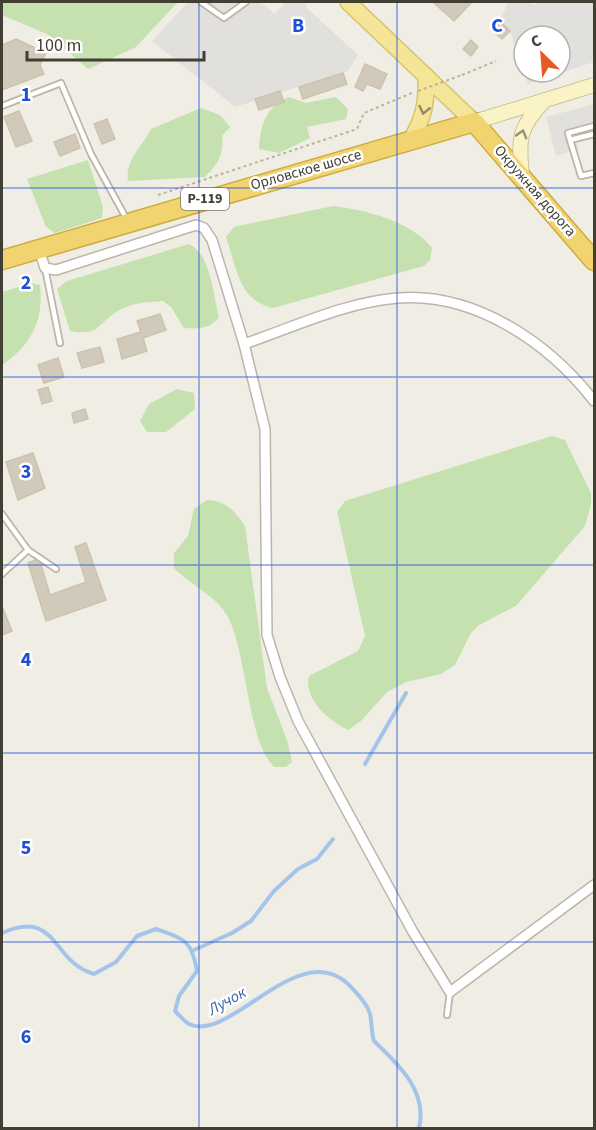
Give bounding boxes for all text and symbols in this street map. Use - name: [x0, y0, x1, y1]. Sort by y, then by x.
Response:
- text: B: [292, 12, 304, 40]
- text: C: [491, 12, 503, 40]
- scale bar: [27, 24, 204, 62]
- north arrow: [512, 24, 572, 84]
- text: С: [527, 29, 545, 53]
- text: 100 m: [36, 33, 81, 58]
- text: 1: [21, 81, 31, 109]
- one-way arrow: [419, 105, 432, 115]
- one-way arrow: [515, 129, 527, 140]
- street label: Окружная дорога: [489, 141, 581, 241]
- street label: Орловское шоссе: [248, 144, 364, 196]
- road number: Р-119: [181, 188, 229, 210]
- text: 2: [21, 269, 31, 297]
- text: 3: [21, 458, 31, 486]
- text: 4: [21, 646, 32, 674]
- text: 5: [21, 834, 31, 862]
- water label: Лучок: [203, 981, 250, 1021]
- text: 6: [21, 1023, 31, 1051]

